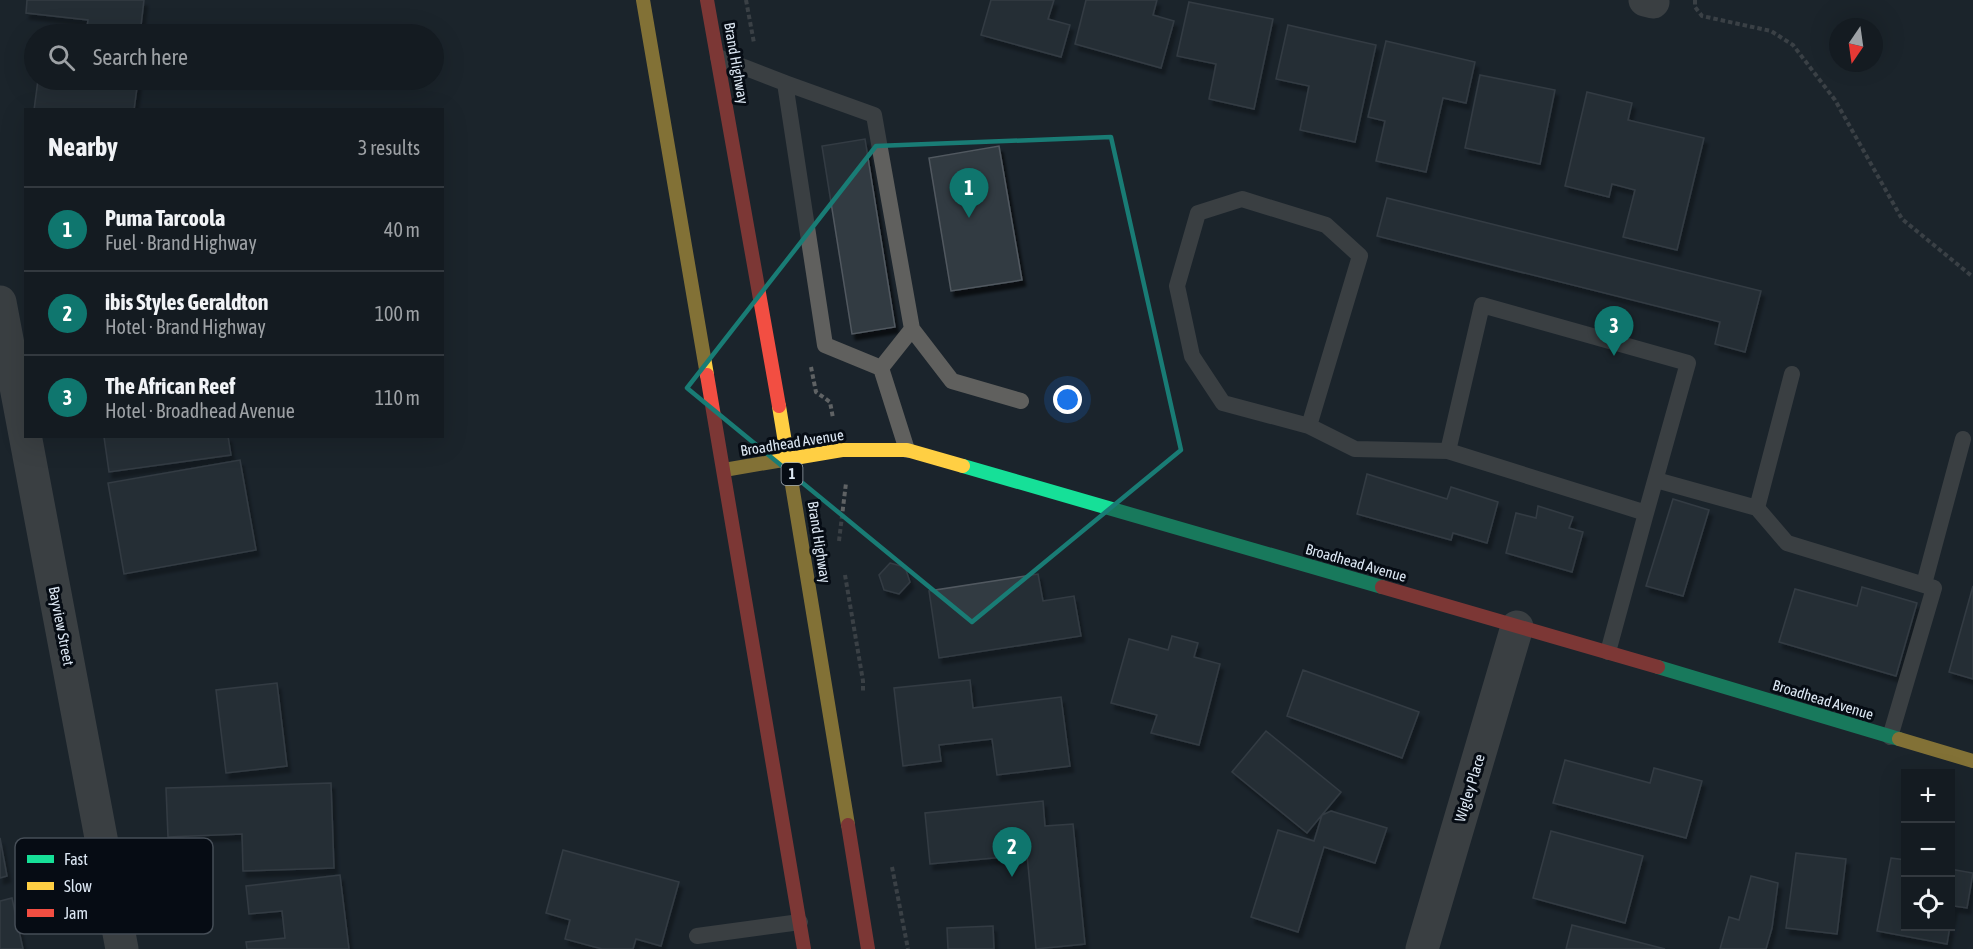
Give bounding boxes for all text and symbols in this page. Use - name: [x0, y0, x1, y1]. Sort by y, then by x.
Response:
- north arrow: [1829, 18, 1883, 72]
- street label: Brand Highway: [721, 21, 752, 105]
- search box: [24, 24, 444, 90]
- icon: search: [45, 41, 78, 74]
- text: Search here: [93, 44, 188, 70]
- text: Nearby: [48, 132, 118, 162]
- text: 3 results: [358, 136, 420, 159]
- pin: 1: [950, 168, 988, 218]
- text: Puma Tarcoola: [105, 205, 225, 231]
- text: 1: [63, 218, 72, 241]
- text: 40 m: [384, 218, 420, 241]
- text: Fuel · Brand Highway: [105, 231, 257, 254]
- text: ibis Styles Geraldton: [105, 289, 268, 315]
- text: 2: [63, 302, 72, 325]
- text: 100 m: [375, 302, 420, 325]
- pin: 3: [1594, 306, 1634, 356]
- text: Hotel · Brand Highway: [105, 315, 266, 338]
- text: The African Reef: [105, 373, 235, 399]
- your location: [1053, 385, 1082, 414]
- text: 3: [63, 386, 72, 409]
- text: 110 m: [375, 386, 420, 409]
- text: Hotel · Broadhead Avenue: [105, 399, 295, 422]
- street label: Broadhead Avenue: [739, 426, 845, 459]
- road number: 1: [782, 463, 802, 485]
- street label: Brand Highway: [805, 500, 834, 584]
- street label: Broadhead Avenue: [1304, 540, 1409, 585]
- street label: Bayview Street: [45, 585, 78, 667]
- street label: Broadhead Avenue: [1771, 676, 1876, 723]
- street label: Wigley Place: [1451, 752, 1488, 824]
- map controls: [1901, 769, 1955, 931]
- button: +: [1901, 769, 1955, 823]
- button: −: [1901, 823, 1955, 877]
- pin: 2: [992, 828, 1032, 877]
- legend: [15, 838, 213, 934]
- text: Fast: [64, 850, 88, 868]
- text: Slow: [64, 877, 92, 895]
- button: locate: [1901, 877, 1955, 931]
- text: Jam: [64, 904, 88, 922]

